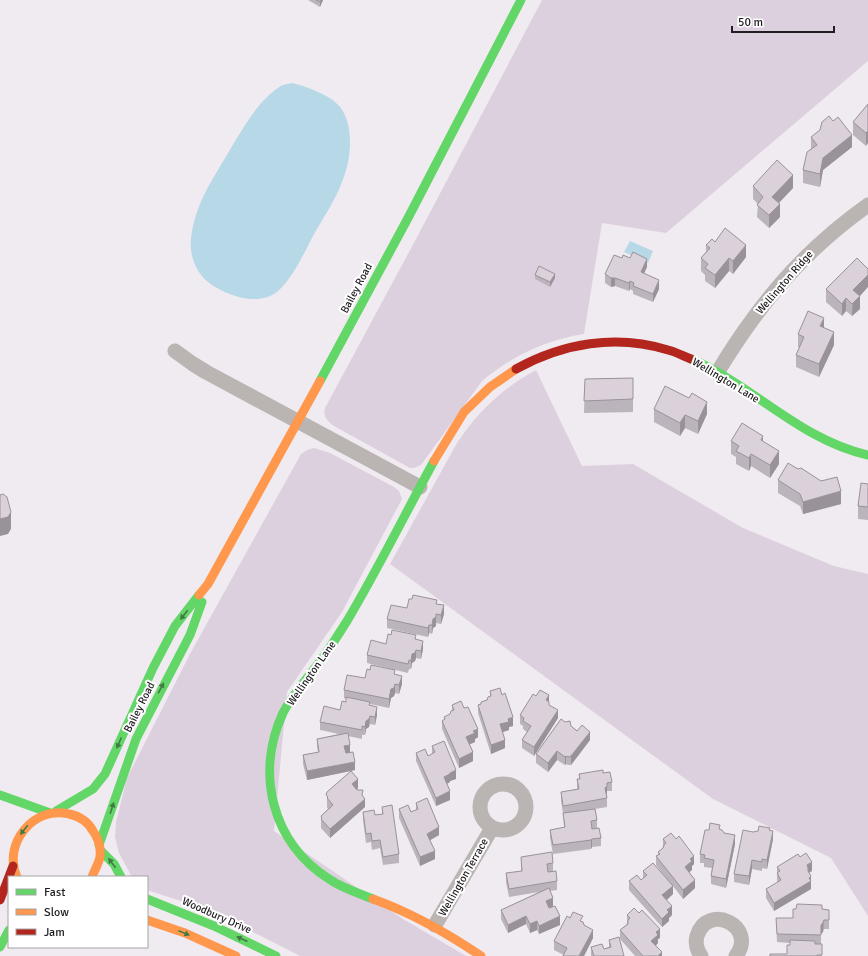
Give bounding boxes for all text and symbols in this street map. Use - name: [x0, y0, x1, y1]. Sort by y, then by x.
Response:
- scale bar: [732, 8, 834, 34]
- text: 50 m: [738, 15, 763, 30]
- street label: Wellington Ridge: [753, 248, 816, 317]
- street label: Bailey Road: [338, 261, 375, 315]
- street label: Wellington Lane: [690, 355, 762, 406]
- one-way arrow: [181, 610, 189, 620]
- street label: Wellington Lane: [284, 638, 339, 708]
- street label: Bailey Road: [121, 680, 158, 735]
- one-way arrow: [158, 682, 165, 694]
- one-way arrow: [116, 737, 122, 748]
- one-way arrow: [109, 802, 115, 814]
- one-way arrow: [20, 825, 28, 836]
- street label: Wellington Terrace: [436, 836, 491, 918]
- one-way arrow: [108, 858, 116, 869]
- legend: [8, 876, 148, 948]
- text: Fast: [44, 885, 65, 900]
- street label: Woodbury Drive: [180, 894, 253, 937]
- text: Slow: [44, 905, 69, 920]
- text: Jam: [44, 925, 65, 940]
- one-way arrow: [178, 930, 190, 936]
- one-way arrow: [236, 936, 247, 942]

